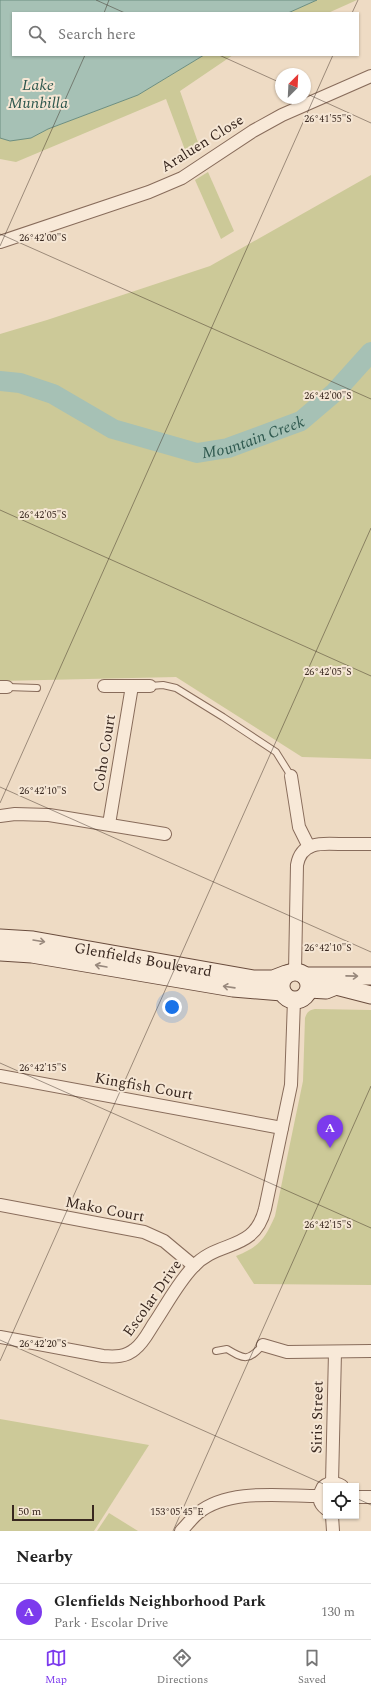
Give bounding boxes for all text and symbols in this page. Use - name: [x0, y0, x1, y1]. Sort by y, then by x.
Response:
- search box: [12, 12, 359, 56]
- icon: search: [26, 23, 48, 45]
- text: Search here: [58, 23, 136, 46]
- north arrow: [275, 68, 311, 104]
- water label: Lake Munbilla: [8, 73, 68, 115]
- street label: Araluen Close: [156, 109, 248, 178]
- text: 26°41'55"S: [304, 111, 352, 127]
- text: 26°42'00"S: [19, 230, 67, 246]
- text: 26°42'00"S: [304, 388, 352, 404]
- water label: Mountain Creek: [200, 410, 308, 465]
- text: 26°42'05"S: [19, 507, 67, 523]
- text: 26°42'05"S: [304, 664, 352, 680]
- street label: Coho Court: [87, 713, 122, 794]
- text: 26°42'10"S: [19, 783, 67, 799]
- one-way arrow: [32, 937, 45, 945]
- street label: Glenfields Boulevard: [73, 937, 214, 983]
- text: 26°42'10"S: [304, 940, 352, 956]
- one-way arrow: [95, 961, 108, 969]
- one-way arrow: [345, 972, 358, 980]
- one-way arrow: [223, 983, 236, 991]
- your location: [162, 997, 182, 1017]
- text: 26°42'15"S: [19, 1060, 67, 1076]
- street label: Kingfish Court: [93, 1067, 195, 1106]
- pin: A: [317, 1115, 343, 1148]
- street label: Mako Court: [63, 1191, 146, 1228]
- text: 26°42'15"S: [304, 1217, 352, 1233]
- street label: Escolar Drive: [117, 1255, 188, 1342]
- text: 26°42'20"S: [19, 1336, 67, 1352]
- street label: Siris Street: [305, 1380, 330, 1454]
- map controls: [323, 1483, 359, 1519]
- button: locate: [323, 1483, 359, 1519]
- scale bar: [12, 1503, 94, 1522]
- text: 50 m: [18, 1503, 41, 1520]
- text: 153°05'45"E: [150, 1504, 204, 1520]
- text: Nearby: [16, 1544, 72, 1570]
- text: Glenfields Neighborhood Park: [54, 1590, 266, 1613]
- text: A: [24, 1602, 34, 1622]
- text: 130 m: [321, 1602, 355, 1622]
- text: Park · Escolar Drive: [54, 1613, 168, 1633]
- tab: Map: [45, 1647, 67, 1688]
- tab: Directions: [157, 1647, 208, 1688]
- tab: Saved: [298, 1647, 326, 1688]

